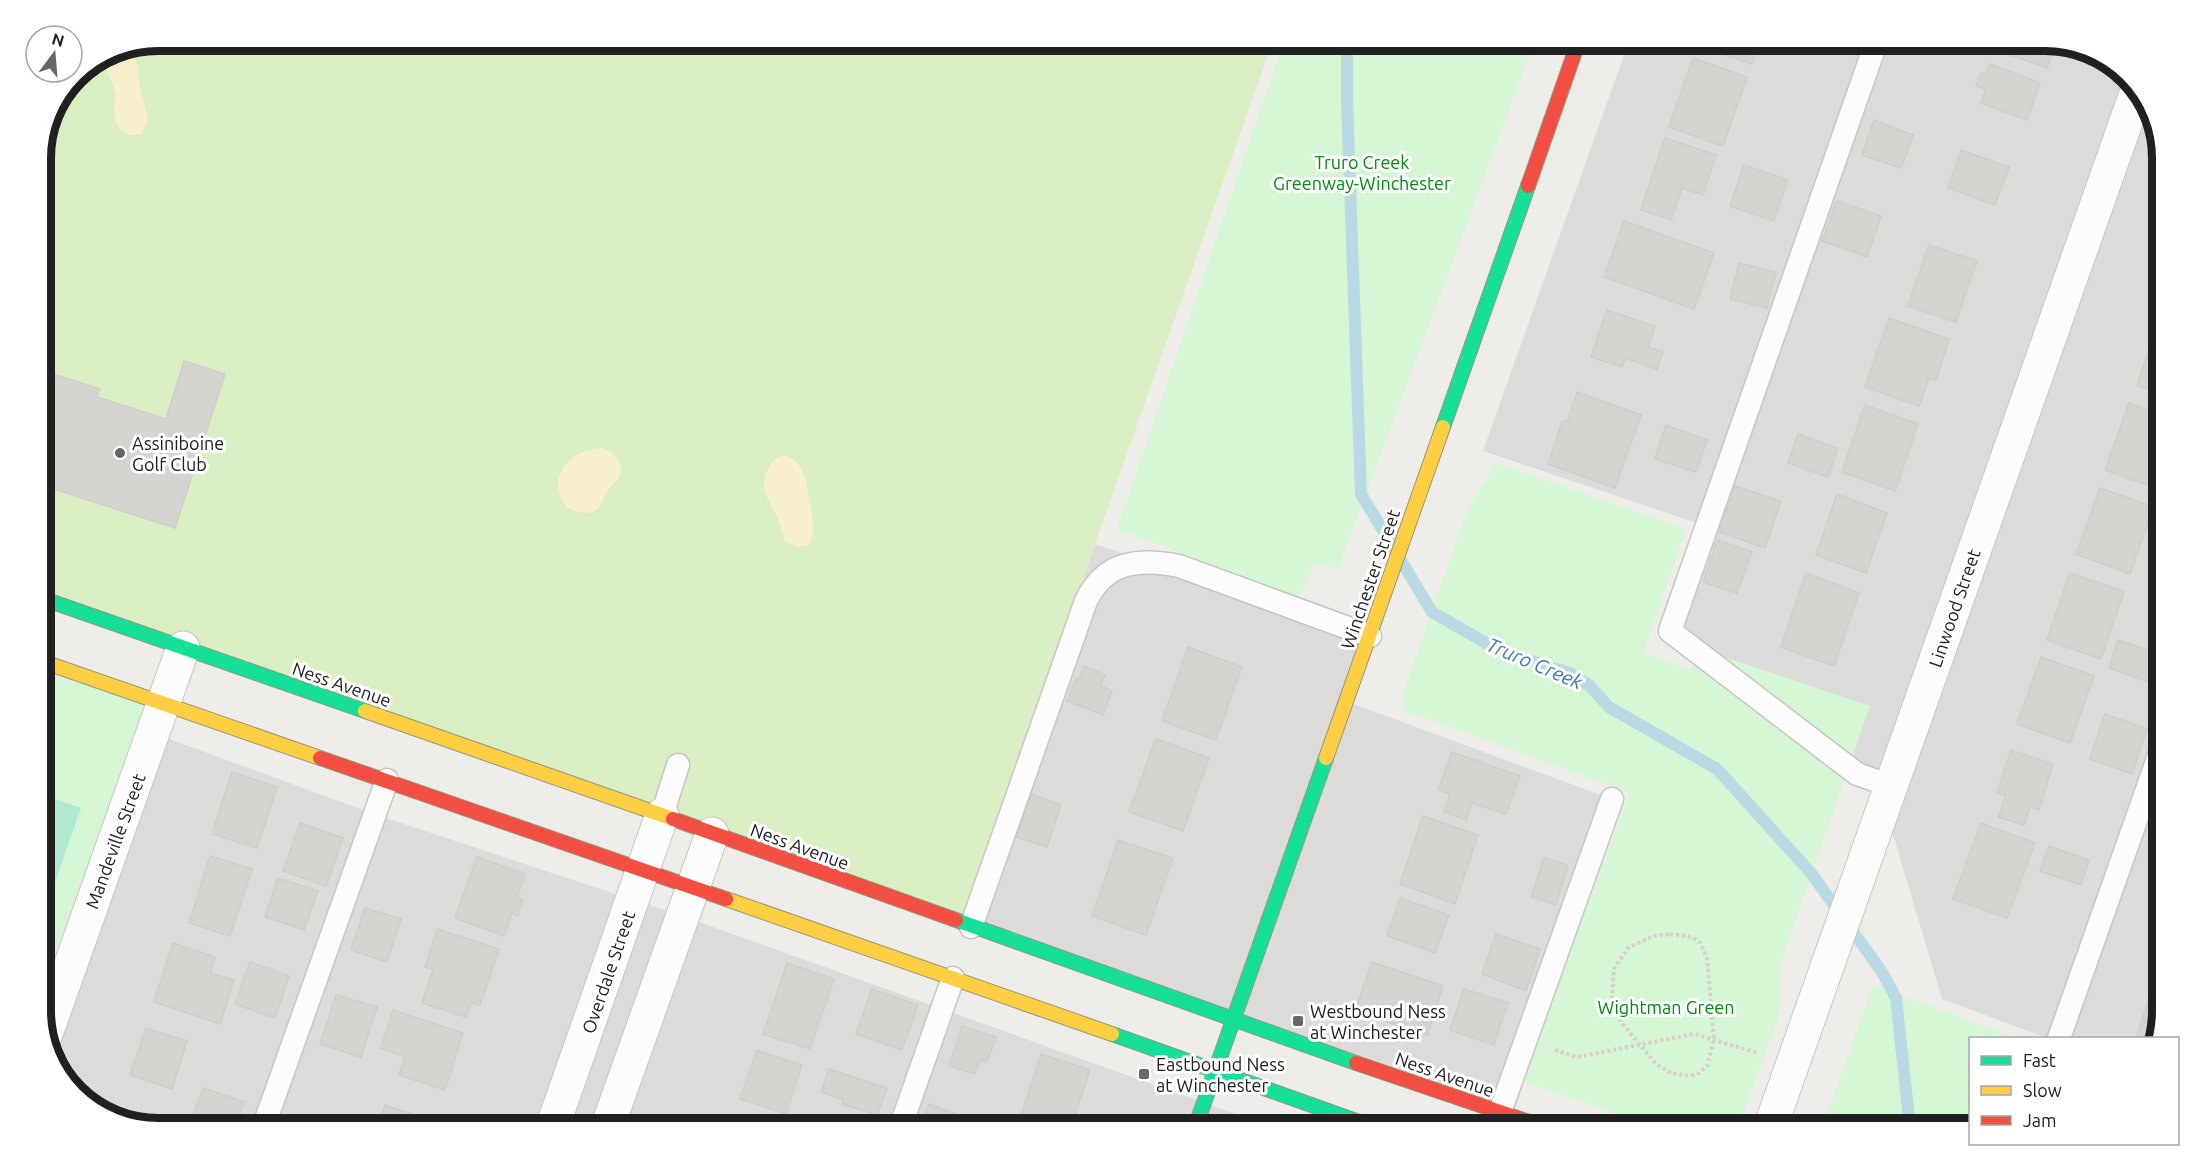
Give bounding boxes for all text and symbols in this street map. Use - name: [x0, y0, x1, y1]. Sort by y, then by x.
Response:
- north arrow: [24, 24, 84, 84]
- text: N: [50, 29, 66, 50]
- park label: Truro Creek Greenway-Winchester: [1273, 152, 1451, 193]
- place label: Assiniboine Golf Club: [132, 433, 224, 474]
- marker: Assiniboine Golf Club: [113, 446, 127, 460]
- street label: Winchester Street: [1337, 507, 1403, 651]
- street label: Linwood Street: [1924, 546, 1984, 670]
- water label: Truro Creek: [1484, 632, 1587, 694]
- street label: Ness Avenue: [290, 658, 394, 710]
- street label: Mandeville Street: [81, 771, 149, 911]
- street label: Ness Avenue: [748, 819, 852, 873]
- street label: Overdale Street: [578, 908, 638, 1036]
- park label: Wightman Green: [1597, 997, 1735, 1017]
- place label: Westbound Ness at Winchester: [1310, 1001, 1446, 1042]
- marker: Westbound Ness at Winchester: [1291, 1014, 1305, 1028]
- legend: [1969, 1037, 2179, 1145]
- street label: Ness Avenue: [1393, 1048, 1497, 1100]
- text: Fast: [2023, 1050, 2056, 1070]
- place label: Eastbound Ness at Winchester: [1156, 1054, 1285, 1095]
- marker: Eastbound Ness at Winchester: [1137, 1067, 1151, 1081]
- text: Slow: [2023, 1080, 2062, 1100]
- text: Jam: [2023, 1110, 2057, 1130]

